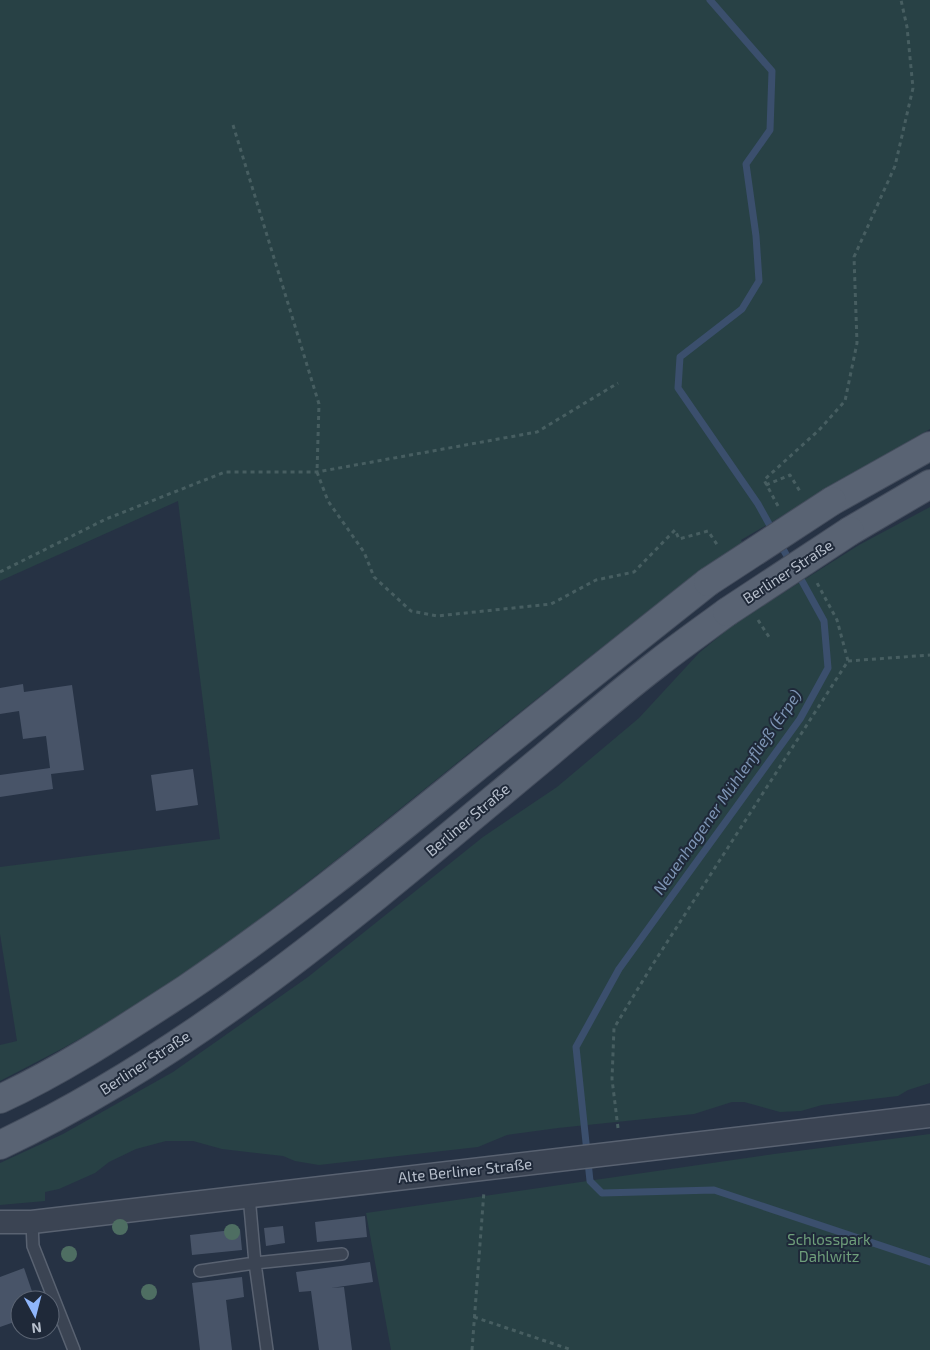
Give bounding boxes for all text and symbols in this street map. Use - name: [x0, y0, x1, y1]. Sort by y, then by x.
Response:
- street label: Berliner Straße: [739, 535, 836, 607]
- water label: Neuenhagener Mühlenfließ (Erpe): [648, 685, 805, 898]
- street label: Berliner Straße: [422, 779, 513, 860]
- street label: Berliner Straße: [96, 1026, 193, 1098]
- street label: Alte Berliner Straße: [397, 1154, 533, 1186]
- park label: Schlosspark Dahlwitz: [787, 1230, 871, 1265]
- north arrow: [10, 1290, 60, 1340]
- text: N: [31, 1319, 43, 1337]

